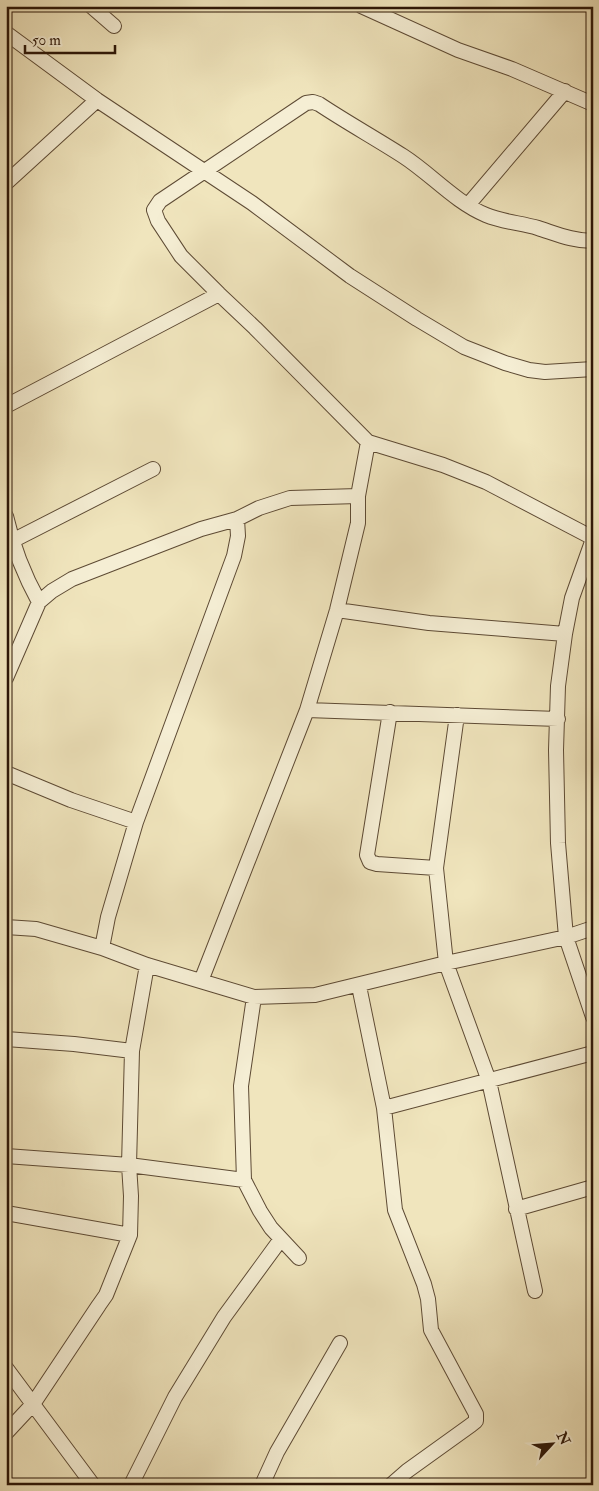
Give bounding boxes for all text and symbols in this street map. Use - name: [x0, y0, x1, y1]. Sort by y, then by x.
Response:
- scale bar: [25, 22, 115, 54]
- text: 50 m: [32, 31, 61, 50]
- north arrow: [526, 1418, 576, 1468]
- text: N: [552, 1428, 574, 1448]

